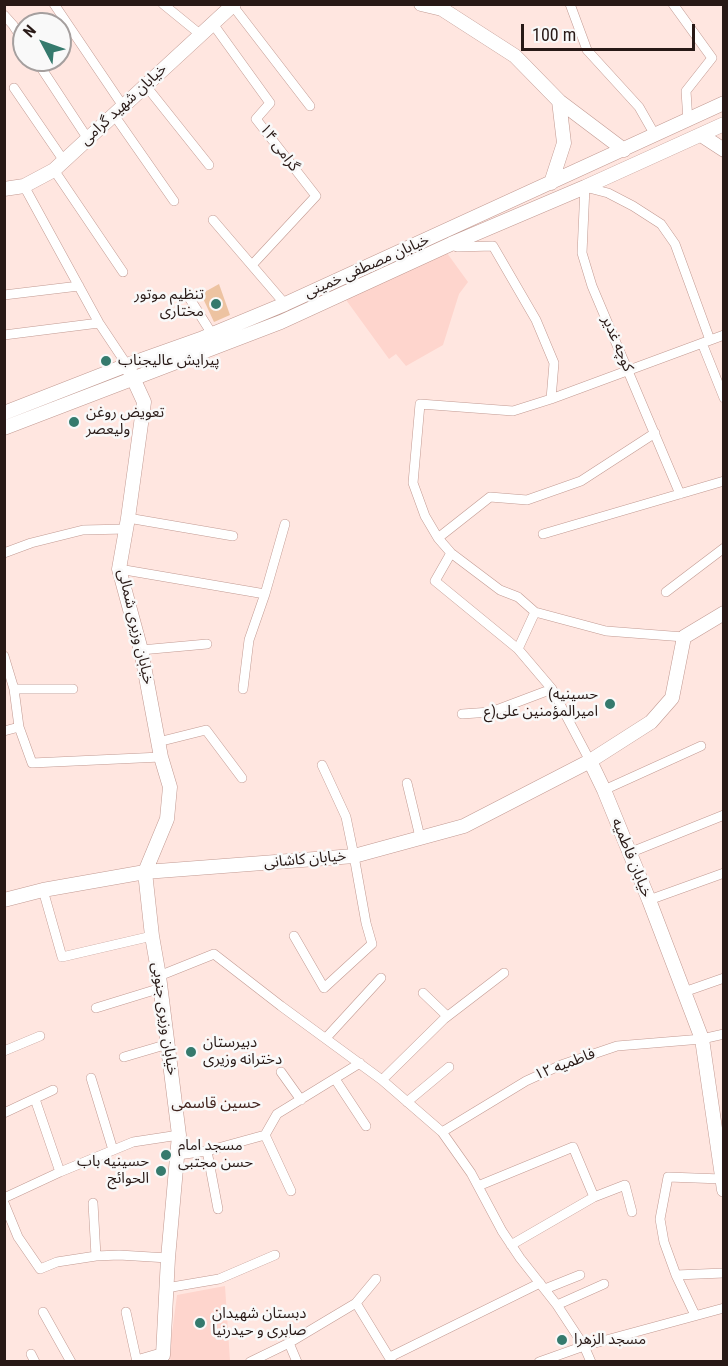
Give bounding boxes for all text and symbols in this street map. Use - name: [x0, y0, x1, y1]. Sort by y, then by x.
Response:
- north arrow: [12, 12, 72, 72]
- scale bar: [524, 12, 698, 50]
- text: N: [19, 21, 40, 41]
- text: 100 m: [532, 24, 576, 45]
- street label: خیابان شهید گرامی: [77, 60, 171, 150]
- street label: گرامی ۱۴: [255, 121, 303, 175]
- street label: خیابان مصطفی خمینی: [302, 231, 432, 303]
- place label: تنظیم موتور مختاری: [134, 286, 204, 321]
- marker: تنظیم موتور مختاری: [209, 297, 223, 311]
- street label: کوچه غدیر: [597, 313, 637, 375]
- place label: پیرایش عالیجناب: [118, 352, 220, 370]
- marker: پیرایش عالیجناب: [99, 354, 113, 368]
- place label: تعویض روغن ولیعصر: [86, 404, 164, 439]
- marker: تعویض روغن ولیعصر: [67, 415, 81, 429]
- street label: خیابان وزیری شمالی: [113, 568, 157, 686]
- place label: (حسینیه امیرالمؤمنین علی(ع: [484, 686, 598, 721]
- marker: (حسینیه امیرالمؤمنین علی(ع: [603, 697, 617, 711]
- street label: خیابان فاطمیه: [607, 816, 655, 900]
- street label: خیابان کاشانی: [263, 847, 347, 873]
- street label: خیابان وزیری جنوبی: [147, 961, 181, 1077]
- place label: دبیرستان دخترانه وزیری: [203, 1034, 282, 1069]
- marker: دبیرستان دخترانه وزیری: [184, 1045, 198, 1059]
- street label: فاطمیه ۱۲: [532, 1045, 598, 1085]
- district label: حسین قاسمی: [171, 1094, 261, 1114]
- place label: مسجد امام حسن مجتبی: [178, 1137, 253, 1172]
- marker: مسجد امام حسن مجتبی: [159, 1148, 173, 1162]
- place label: حسینیه باب الحوائج: [77, 1153, 149, 1188]
- marker: حسینیه باب الحوائج: [154, 1164, 168, 1178]
- place label: دبستان شهیدان صابری و حیدرنیا: [212, 1305, 306, 1340]
- marker: دبستان شهیدان صابری و حیدرنیا: [193, 1316, 207, 1330]
- place label: مسجد الزهرا: [574, 1331, 646, 1349]
- marker: مسجد الزهرا: [555, 1333, 569, 1347]

